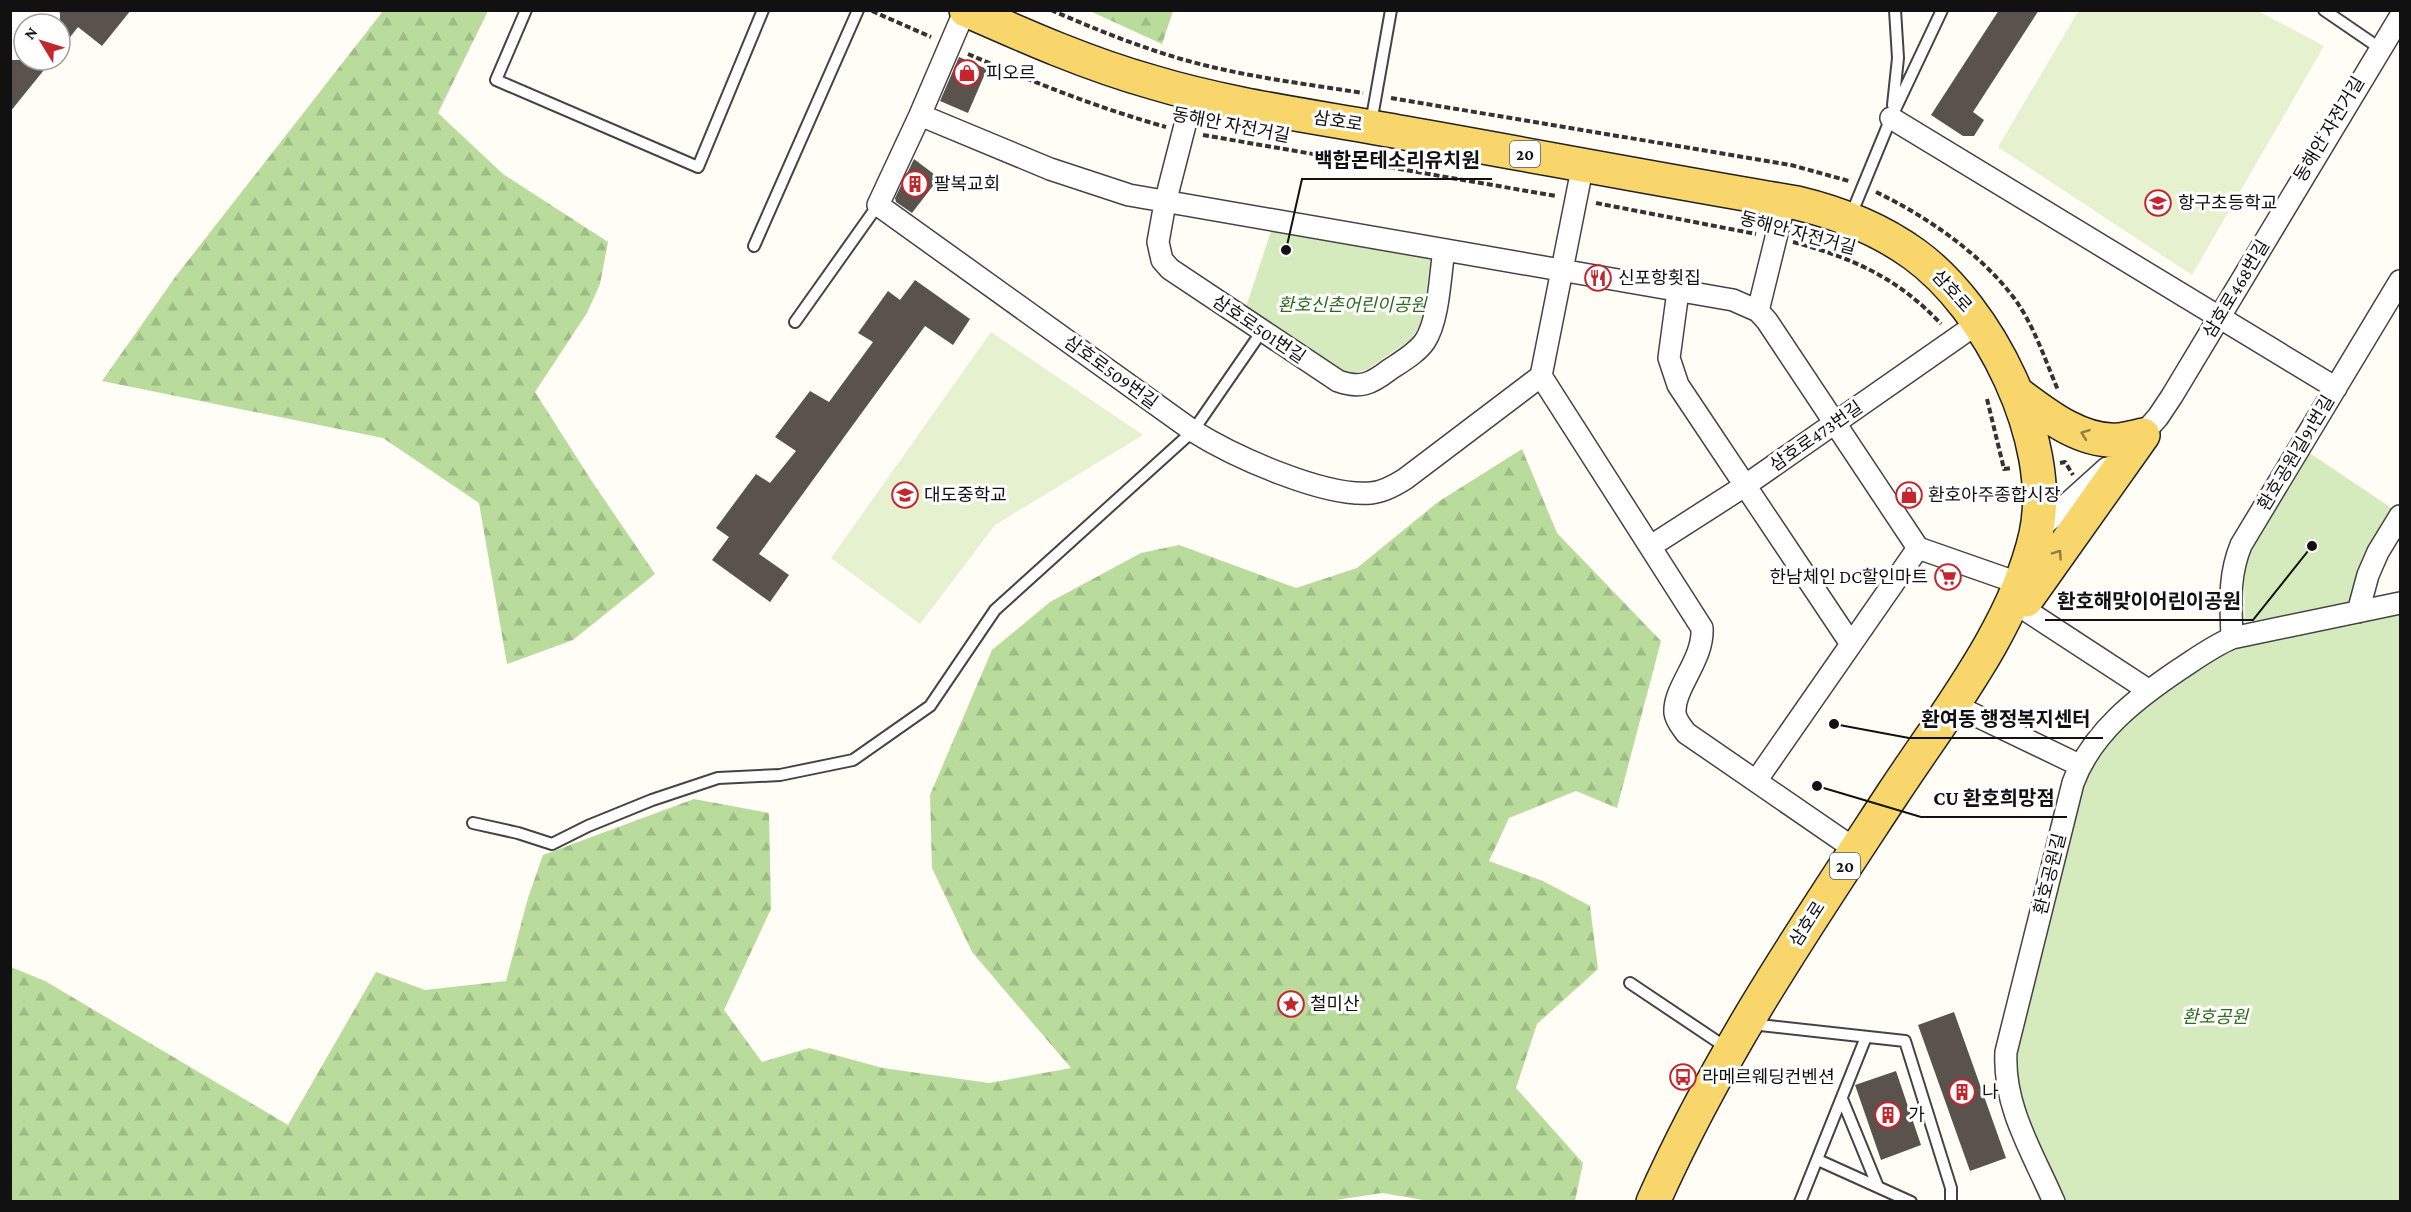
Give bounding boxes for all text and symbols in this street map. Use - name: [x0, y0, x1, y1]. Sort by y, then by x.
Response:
- north arrow: [12, 12, 72, 72]
- text: N: [21, 23, 41, 43]
- shop icon: 피오르: [952, 58, 982, 88]
- place label: 피오르: [986, 63, 1036, 83]
- street label: 동해안 자전거길: [2290, 73, 2368, 185]
- street label: 동해안 자전거길: [1171, 104, 1291, 146]
- street label: 삼호로: [1312, 107, 1364, 135]
- callout: 백합몬테소리유치원: [1302, 141, 1492, 179]
- road number: 20: [1510, 141, 1540, 167]
- text: 백합몬테소리유치원: [1314, 149, 1480, 171]
- building icon: 팔복교회: [900, 169, 930, 199]
- place label: 팔복교회: [934, 174, 1000, 194]
- school or university icon: 항구초등학교: [2143, 188, 2173, 218]
- place label: 항구초등학교: [2178, 193, 2277, 213]
- street label: 동해안 자전거길: [1738, 208, 1858, 258]
- street label: 삼호로468번길: [2199, 236, 2273, 342]
- restaurant icon: 신포항횟집: [1583, 263, 1613, 293]
- street label: 삼호로: [1928, 266, 1976, 316]
- place label: 신포항횟집: [1618, 268, 1701, 288]
- street label: 삼호로501번길: [1209, 291, 1309, 367]
- park label: 환호신촌어린이공원: [1277, 295, 1428, 315]
- street label: 삼호로509번길: [1060, 331, 1162, 413]
- street label: 환호공원길91번길: [2254, 392, 2338, 514]
- street label: 삼호로473번길: [1766, 397, 1866, 475]
- one-way arrow: [2081, 428, 2091, 441]
- school or university icon: 대도중학교: [890, 480, 920, 510]
- shop icon: 환호아주종합시장: [1894, 480, 1924, 510]
- place label: 대도중학교: [924, 485, 1007, 505]
- place label: 환호아주종합시장: [1928, 485, 2060, 505]
- one-way arrow: [2051, 550, 2062, 561]
- supermarket icon: 한남체인 DC할인마트: [1933, 562, 1963, 592]
- place label: 한남체인 DC할인마트: [1770, 567, 1928, 587]
- callout: 환호해맞이어린이공원: [2045, 582, 2253, 620]
- text: 환호해맞이어린이공원: [2057, 590, 2241, 612]
- callout: 환여동 행정복지센터: [1909, 700, 2103, 738]
- text: 환여동 행정복지센터: [1921, 708, 2091, 730]
- callout: CU 환호희망점: [1921, 779, 2067, 817]
- text: CU 환호희망점: [1933, 787, 2055, 809]
- street label: 환호공원길: [2030, 831, 2070, 917]
- road number: 20: [1830, 853, 1860, 879]
- street label: 삼호로: [1785, 898, 1829, 950]
- place icon: 철미산: [1276, 989, 1306, 1019]
- place label: 철미산: [1310, 994, 1360, 1014]
- park label: 환호공원: [2182, 1007, 2250, 1027]
- bus stop icon: 라메르웨딩컨벤션: [1668, 1062, 1698, 1092]
- place label: 라메르웨딩컨벤션: [1702, 1067, 1834, 1087]
- building icon: 나: [1947, 1077, 1977, 1107]
- place label: 나: [1982, 1082, 1999, 1102]
- building icon: 가: [1873, 1100, 1903, 1130]
- place label: 가: [1908, 1105, 1925, 1125]

